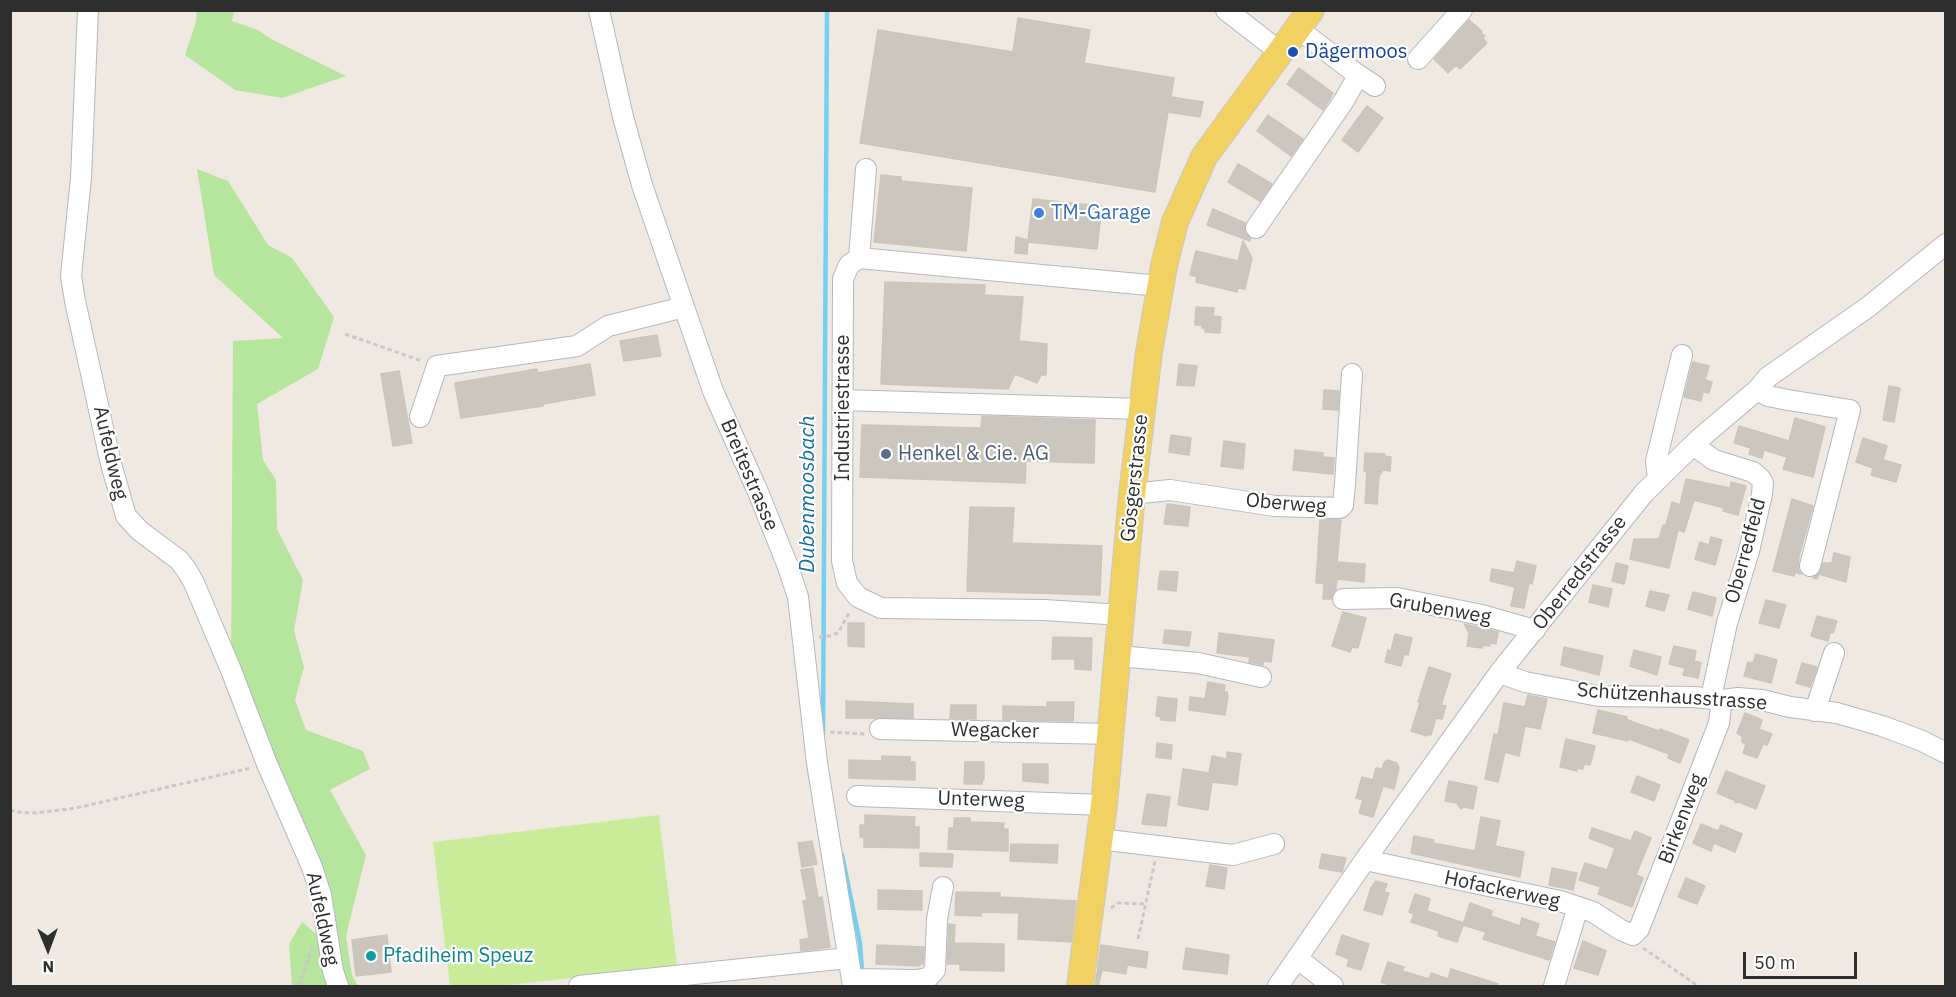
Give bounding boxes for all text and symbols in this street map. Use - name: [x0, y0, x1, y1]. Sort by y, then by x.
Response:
- place label: Dägermoos: [1305, 40, 1407, 64]
- marker: Dägermoos: [1286, 45, 1300, 59]
- place label: TM-Garage: [1051, 201, 1151, 225]
- marker: TM-Garage: [1032, 206, 1046, 220]
- street label: Industriestrasse: [831, 334, 855, 482]
- street label: Aufeldweg: [88, 404, 132, 502]
- street label: Gösgerstrasse: [1116, 413, 1154, 543]
- street label: Breitestrasse: [715, 415, 783, 535]
- water label: Dubenmoosbach: [795, 415, 821, 573]
- place label: Henkel & Cie. AG: [898, 442, 1049, 466]
- marker: Henkel & Cie. AG: [879, 447, 893, 461]
- street label: Oberweg: [1245, 489, 1327, 519]
- street label: Oberredfeld: [1720, 496, 1772, 606]
- street label: Oberredstrasse: [1528, 511, 1632, 635]
- street label: Grubenweg: [1387, 588, 1493, 630]
- street label: Schützenhausstrasse: [1576, 678, 1768, 716]
- street label: Wegacker: [951, 718, 1039, 744]
- street label: Birkenweg: [1654, 771, 1710, 867]
- street label: Unterweg: [937, 786, 1025, 814]
- street label: Hofackerweg: [1442, 866, 1562, 914]
- street label: Aufeldweg: [300, 870, 344, 968]
- north arrow: [18, 919, 78, 979]
- scale bar: [1746, 940, 1860, 978]
- place label: Pfadiheim Speuz: [383, 944, 533, 968]
- marker: Pfadiheim Speuz: [364, 949, 378, 963]
- text: 50 m: [1754, 951, 1796, 974]
- text: N: [42, 957, 54, 977]

